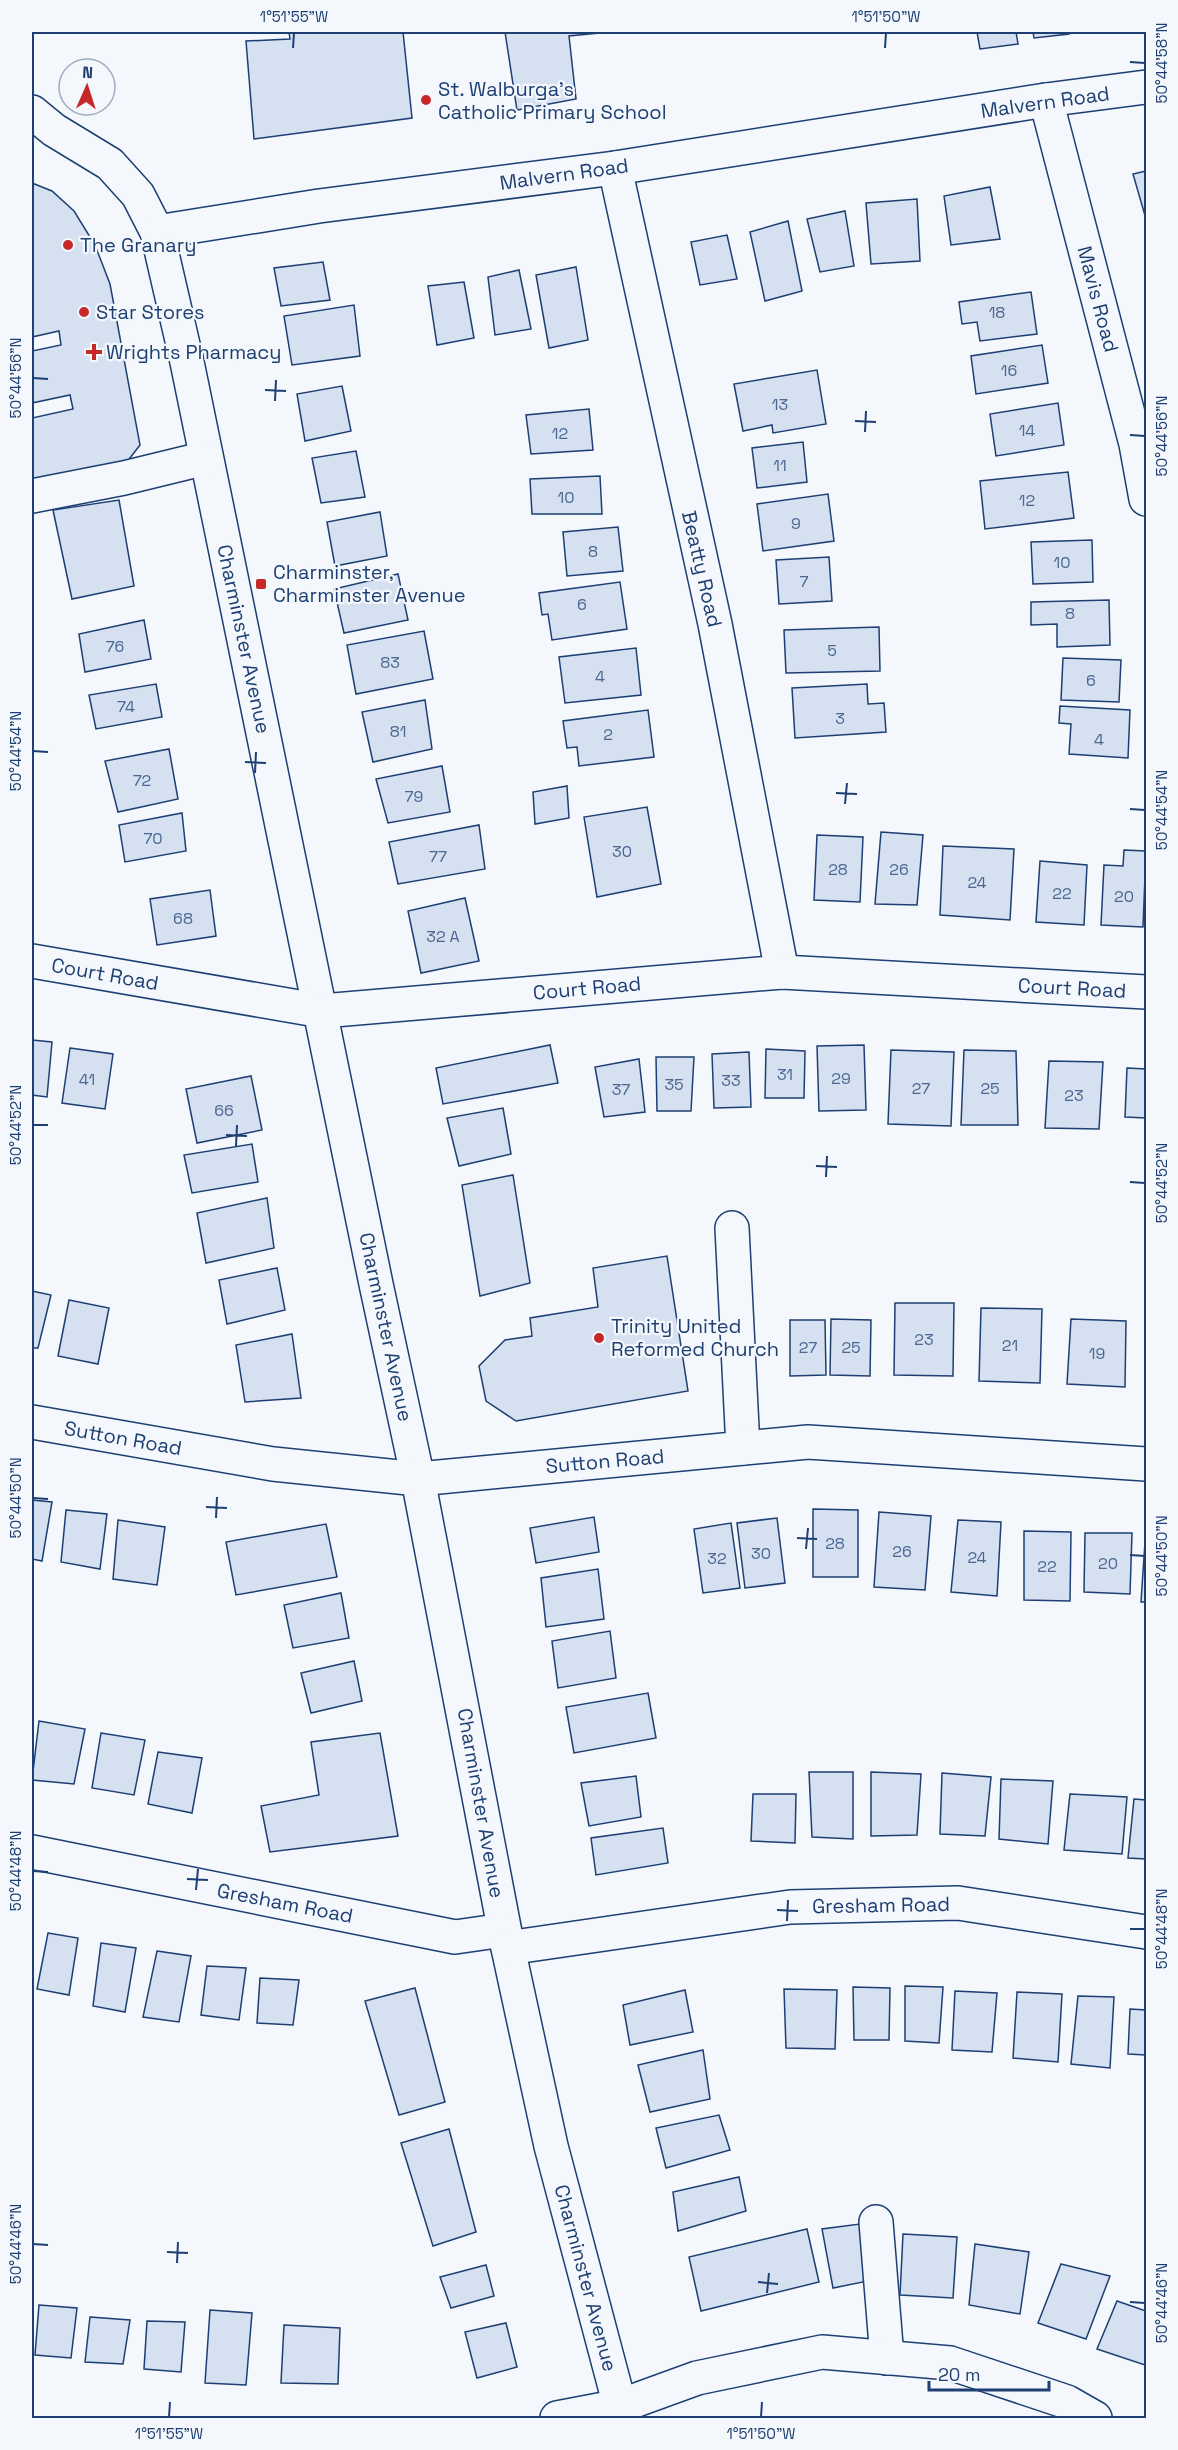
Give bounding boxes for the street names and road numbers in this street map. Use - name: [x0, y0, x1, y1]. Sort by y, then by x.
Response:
- street label: Malvern Road: [979, 80, 1111, 124]
- street label: Malvern Road: [498, 152, 630, 196]
- street label: Mavis Road: [1071, 243, 1125, 355]
- street label: Beatty Road: [676, 508, 728, 630]
- street label: Charminster Avenue: [211, 542, 277, 736]
- street label: Court Road: [49, 952, 161, 996]
- street label: Court Road: [532, 970, 642, 1006]
- street label: Court Road: [1017, 972, 1127, 1004]
- street label: Charminster Avenue: [353, 1230, 419, 1424]
- street label: Sutton Road: [62, 1415, 184, 1461]
- street label: Sutton Road: [545, 1443, 665, 1479]
- street label: Charminster Avenue: [451, 1706, 511, 1900]
- street label: Gresham Road: [215, 1877, 355, 1929]
- street label: Gresham Road: [812, 1891, 950, 1919]
- street label: Charminster Avenue: [549, 2182, 623, 2374]

